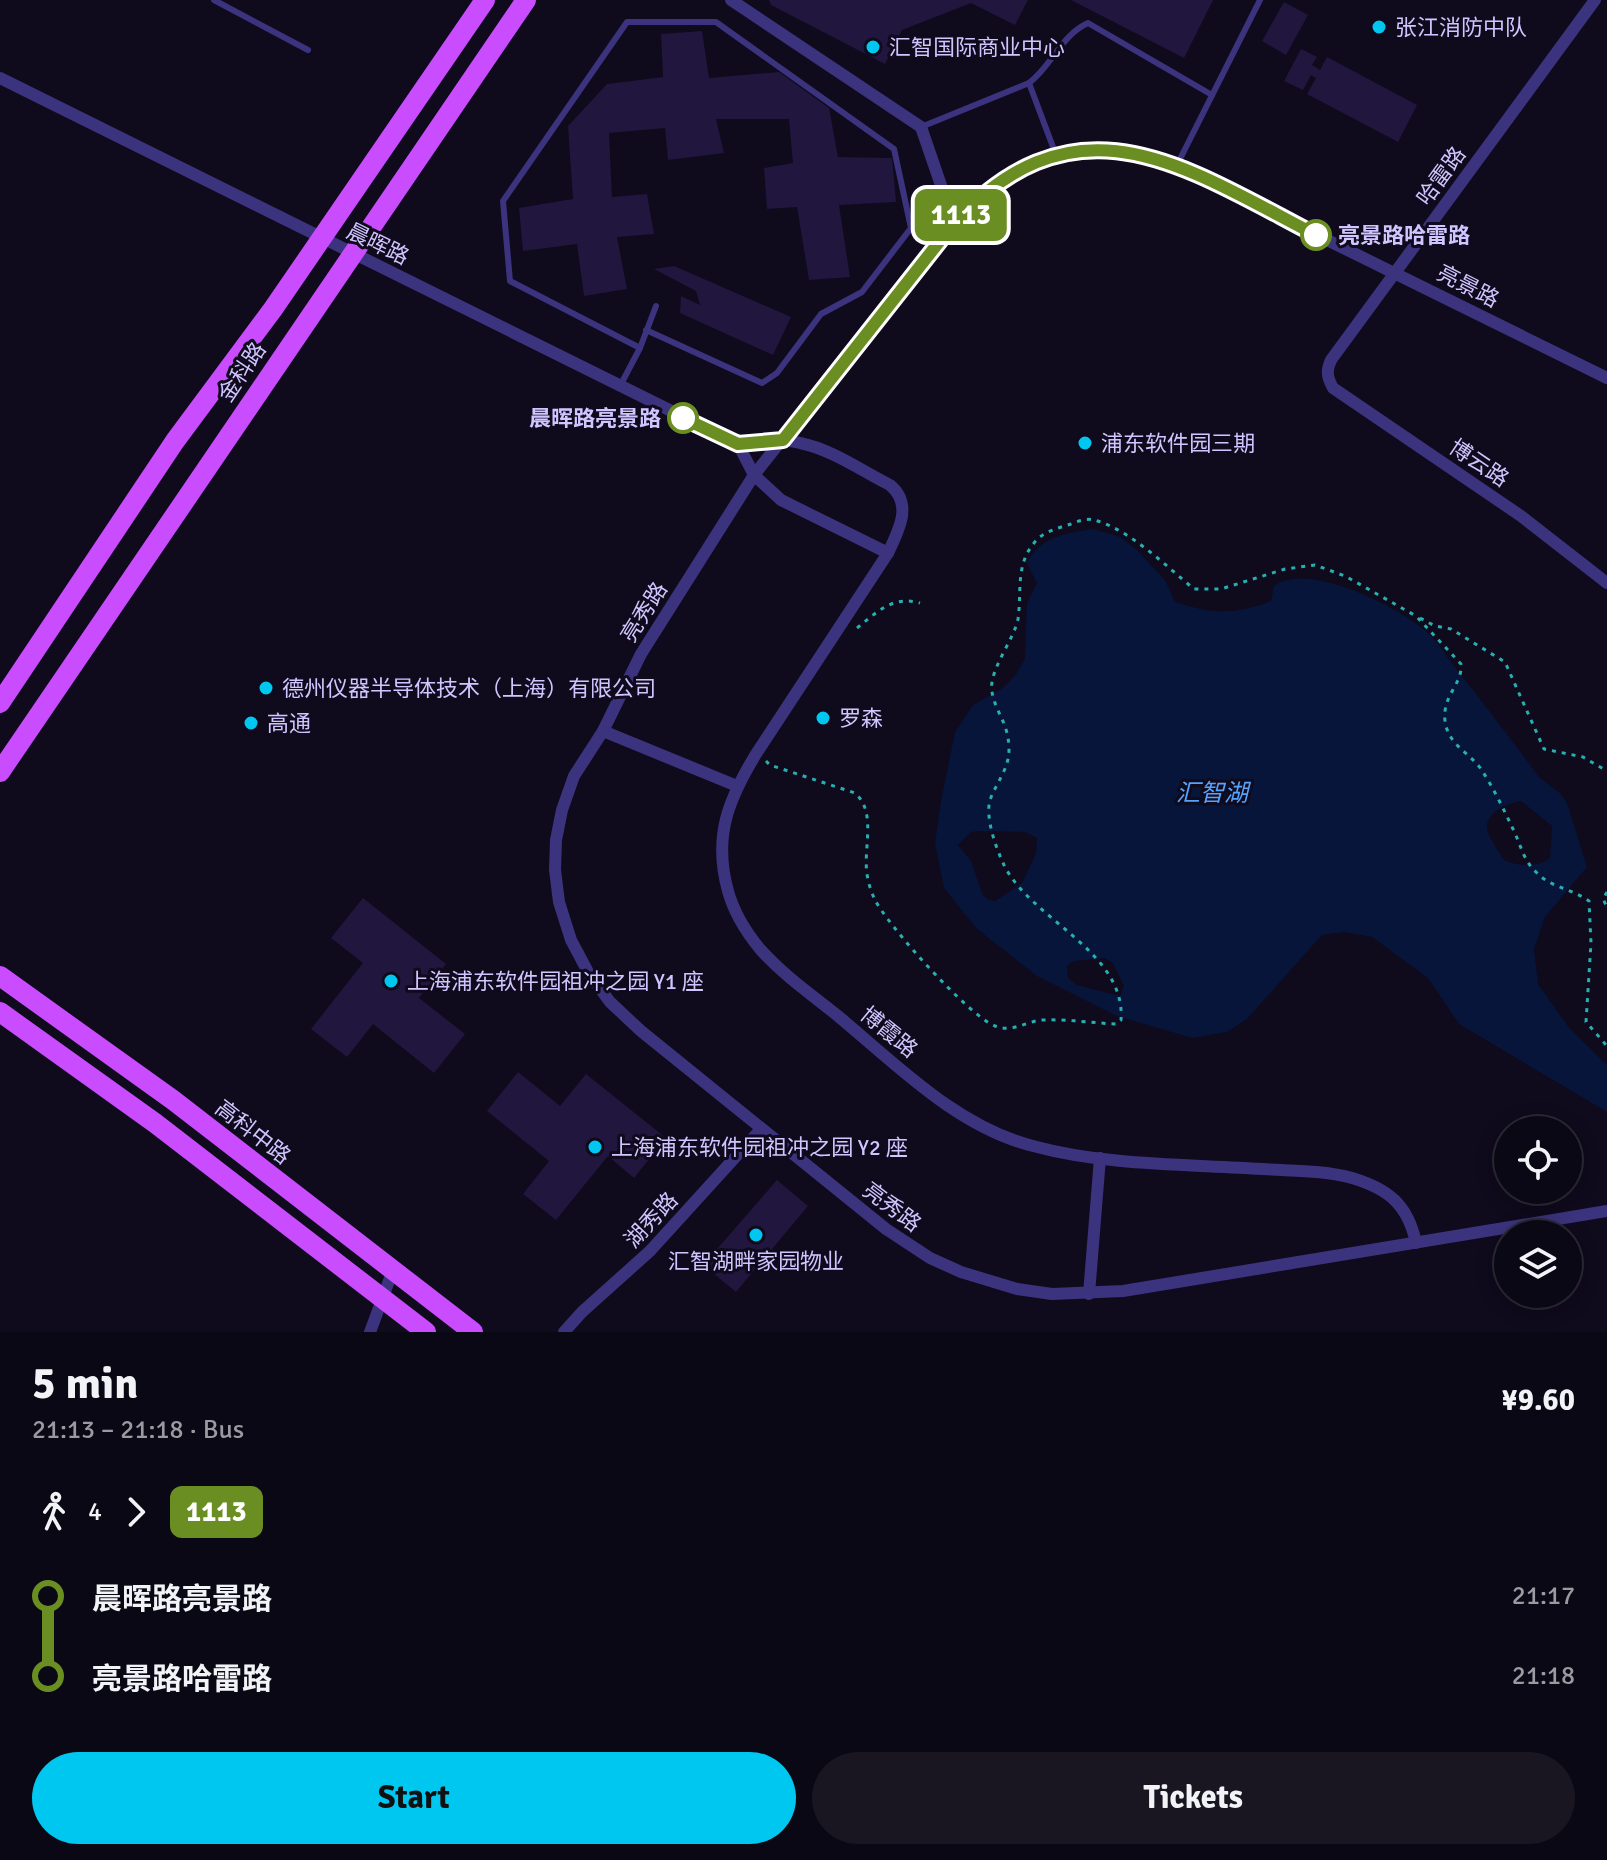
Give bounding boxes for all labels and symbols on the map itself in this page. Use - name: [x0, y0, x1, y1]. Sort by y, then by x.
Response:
- place label: 张江消防中队: [1395, 14, 1527, 41]
- marker: 张江消防中队: [1370, 18, 1388, 36]
- place label: 汇智国际商业中心: [889, 34, 1065, 61]
- marker: 汇智国际商业中心: [864, 38, 882, 56]
- street label: 哈雷路: [1411, 141, 1471, 211]
- line badge: 1113: [905, 189, 1017, 241]
- street label: 晨晖路: [342, 217, 414, 271]
- marker: 亮景路哈雷路: [1301, 220, 1331, 250]
- place label: 亮景路哈雷路: [1338, 222, 1470, 249]
- street label: 亮景路: [1432, 259, 1504, 313]
- street label: 金科路: [212, 337, 272, 407]
- marker: 晨晖路亮景路: [668, 403, 698, 433]
- place label: 晨晖路亮景路: [529, 405, 661, 432]
- place label: 浦东软件园三期: [1101, 430, 1255, 457]
- street label: 博云路: [1444, 433, 1514, 493]
- marker: 浦东软件园三期: [1076, 434, 1094, 452]
- street label: 亮秀路: [615, 577, 673, 647]
- place label: 德州仪器半导体技术（上海）有限公司: [282, 675, 656, 702]
- marker: 德州仪器半导体技术（上海）有限公司: [257, 679, 275, 697]
- place label: 罗森: [839, 705, 883, 732]
- marker: 罗森: [814, 709, 832, 727]
- place label: 高通: [267, 710, 311, 737]
- marker: 高通: [242, 714, 260, 732]
- water label: 汇智湖: [1176, 778, 1252, 808]
- place label: 上海浦东软件园祖冲之园 Y1 座: [407, 968, 704, 995]
- marker: 上海浦东软件园祖冲之园 Y1 座: [382, 972, 400, 990]
- street label: 博霞路: [855, 1001, 923, 1063]
- street label: 高科中路: [210, 1094, 296, 1170]
- place label: 上海浦东软件园祖冲之园 Y2 座: [611, 1134, 908, 1161]
- marker: 上海浦东软件园祖冲之园 Y2 座: [586, 1138, 604, 1156]
- street label: 亮秀路: [858, 1176, 926, 1238]
- street label: 湖秀路: [619, 1187, 683, 1253]
- marker: 汇智湖畔家园物业: [747, 1226, 765, 1244]
- place label: 汇智湖畔家园物业: [668, 1248, 844, 1275]

